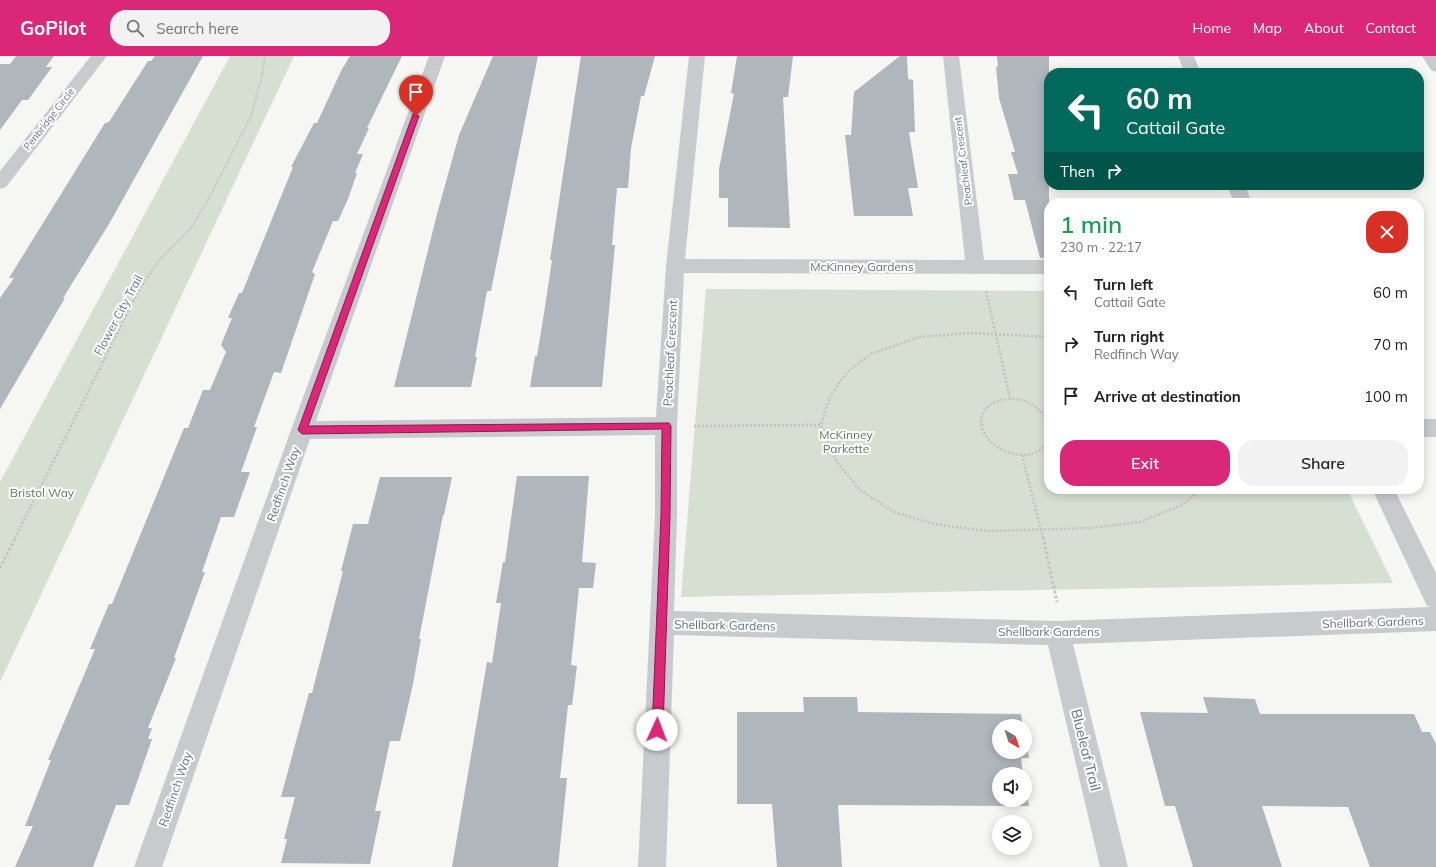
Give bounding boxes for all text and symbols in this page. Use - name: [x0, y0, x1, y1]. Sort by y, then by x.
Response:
- search box: [110, 10, 390, 46]
- text: GoPilot: [20, 16, 86, 40]
- icon: search: [124, 17, 146, 39]
- text: Search here: [156, 19, 239, 38]
- text: Home: [1192, 19, 1231, 37]
- text: Map: [1253, 19, 1282, 37]
- text: About: [1304, 19, 1344, 37]
- text: Contact: [1366, 19, 1416, 37]
- pin: [399, 75, 433, 116]
- icon: arrive: [405, 81, 427, 103]
- text: 60 m: [1126, 81, 1192, 116]
- icon: left: [1060, 84, 1112, 136]
- street label: Penbridge Circle: [21, 85, 77, 153]
- street label: Peachleaf Crescent: [951, 116, 975, 206]
- text: Cattail Gate: [1126, 116, 1225, 139]
- icon: right: [1103, 160, 1125, 182]
- text: Then: [1060, 162, 1095, 181]
- text: 1 min: [1060, 209, 1122, 239]
- button: close: [1366, 211, 1408, 253]
- text: 230 m · 22:17: [1060, 239, 1142, 255]
- street label: McKinney Gardens: [810, 259, 914, 274]
- street label: Flower City Trail: [90, 272, 146, 358]
- text: Turn left: [1094, 275, 1153, 294]
- icon: left: [1060, 281, 1082, 303]
- text: 60 m: [1373, 283, 1408, 302]
- text: Cattail Gate: [1094, 294, 1166, 310]
- street label: Peachleaf Crescent: [660, 299, 680, 407]
- text: Turn right: [1094, 327, 1164, 346]
- icon: right: [1060, 333, 1082, 355]
- text: 70 m: [1373, 335, 1408, 354]
- text: Redfinch Way: [1094, 346, 1179, 362]
- icon: arrive: [1060, 385, 1082, 407]
- text: Arrive at destination: [1094, 387, 1241, 406]
- text: 100 m: [1364, 387, 1408, 406]
- park label: McKinney Parkette: [819, 427, 873, 456]
- button: Exit: [1060, 440, 1230, 486]
- button: Share: [1238, 440, 1408, 486]
- street label: Redfinch Way: [263, 444, 303, 523]
- park label: Bristol Way: [10, 485, 75, 500]
- street label: Shellbark Gardens: [1322, 613, 1424, 631]
- street label: Shellbark Gardens: [674, 617, 776, 633]
- street label: Shellbark Gardens: [998, 624, 1100, 639]
- street label: Blueleaf Trail: [1067, 707, 1105, 793]
- position arrow: [636, 709, 678, 751]
- north arrow: [992, 719, 1032, 759]
- map controls: [992, 719, 1032, 855]
- street label: Redfinch Way: [155, 749, 195, 828]
- button: sound: [992, 767, 1032, 807]
- button: layers: [992, 815, 1032, 855]

